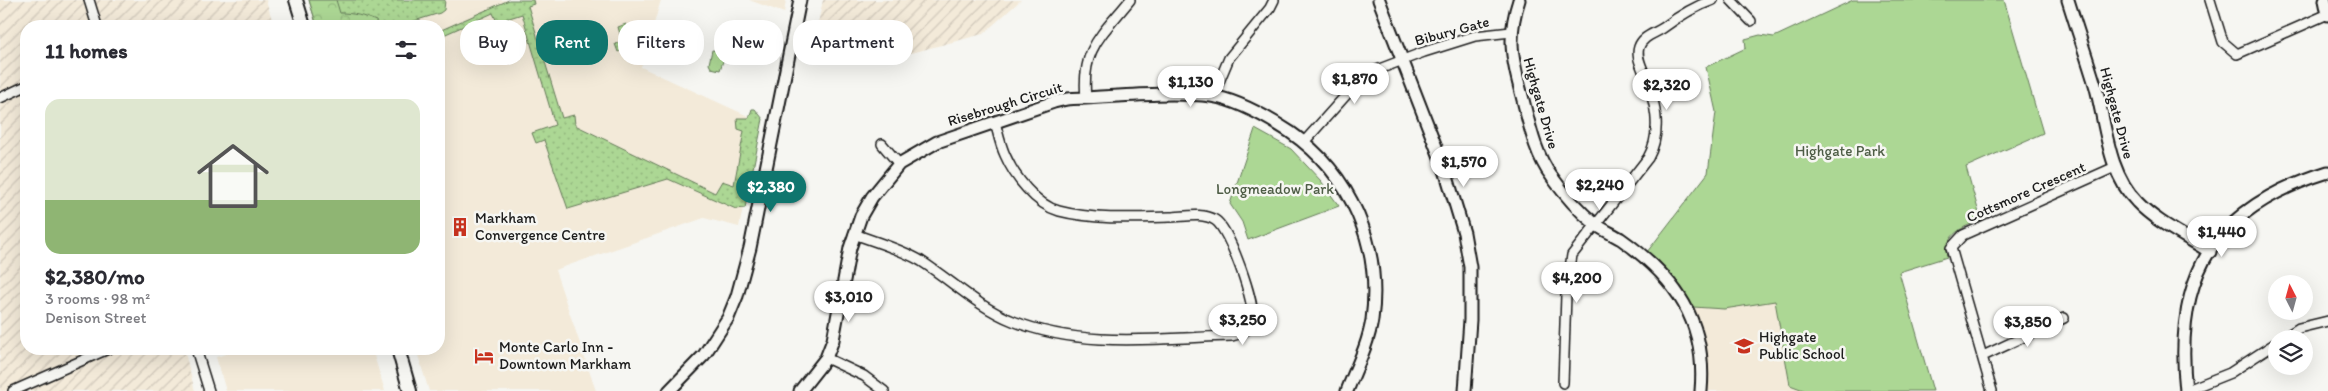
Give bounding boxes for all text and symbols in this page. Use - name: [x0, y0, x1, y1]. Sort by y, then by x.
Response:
- street label: Bibury Gate: [1413, 12, 1491, 50]
- chip: Buy: [460, 20, 526, 65]
- chip: Rent: [536, 20, 608, 65]
- chip: Filters: [618, 20, 704, 65]
- chip: New: [714, 20, 783, 65]
- chip: Apartment: [793, 20, 913, 65]
- icon: filters: [392, 36, 420, 64]
- text: 11 homes: [45, 38, 128, 63]
- street label: Highgate Drive: [1519, 55, 1563, 151]
- pin: $1,870: [1314, 62, 1396, 105]
- street label: Highgate Drive: [2096, 65, 2138, 161]
- pin: $1,130: [1150, 66, 1232, 108]
- pin: $2,320: [1626, 68, 1708, 111]
- text: $1,870: [1332, 69, 1378, 88]
- text: $1,130: [1168, 72, 1214, 91]
- text: $2,320: [1643, 75, 1691, 94]
- street label: Risebrough Circuit: [945, 78, 1065, 130]
- icon: home: [188, 131, 278, 221]
- park label: Highgate Park: [1795, 142, 1885, 160]
- pin: $1,570: [1423, 146, 1505, 188]
- text: $1,570: [1441, 152, 1487, 171]
- street label: Cottsmore Crescent: [1964, 157, 2089, 226]
- pin: $2,240: [1559, 168, 1641, 211]
- pin: $2,380: [730, 170, 812, 213]
- text: $2,240: [1576, 175, 1624, 194]
- text: $2,380: [747, 177, 795, 196]
- park label: Longmeadow Park: [1216, 180, 1334, 198]
- place label: Markham Convergence Centre: [475, 209, 605, 244]
- building icon: Markham Convergence Centre: [449, 216, 471, 238]
- pin: $1,440: [2181, 216, 2263, 258]
- text: $1,440: [2198, 222, 2246, 241]
- pin: $4,200: [1536, 262, 1618, 304]
- text: $2,380/mo: [45, 264, 145, 289]
- text: $4,200: [1552, 268, 1602, 287]
- north arrow: [2268, 275, 2312, 320]
- map controls: [2268, 275, 2313, 375]
- pin: $3,010: [808, 280, 890, 323]
- text: $3,010: [825, 287, 873, 306]
- text: 3 rooms · 98 m²: [45, 289, 150, 308]
- pin: $3,250: [1202, 304, 1284, 346]
- pin: $3,850: [1987, 306, 2069, 348]
- text: Denison Street: [45, 308, 147, 327]
- text: $3,250: [1219, 310, 1267, 329]
- text: $3,850: [2004, 312, 2052, 331]
- place label: Highgate Public School: [1759, 328, 1846, 363]
- button: layers: [2268, 330, 2313, 375]
- school or university icon: Highgate Public School: [1733, 335, 1755, 357]
- place label: Monte Carlo Inn - Downtown Markham: [499, 338, 631, 373]
- hotel icon: Monte Carlo Inn - Downtown Markham: [473, 345, 495, 367]

